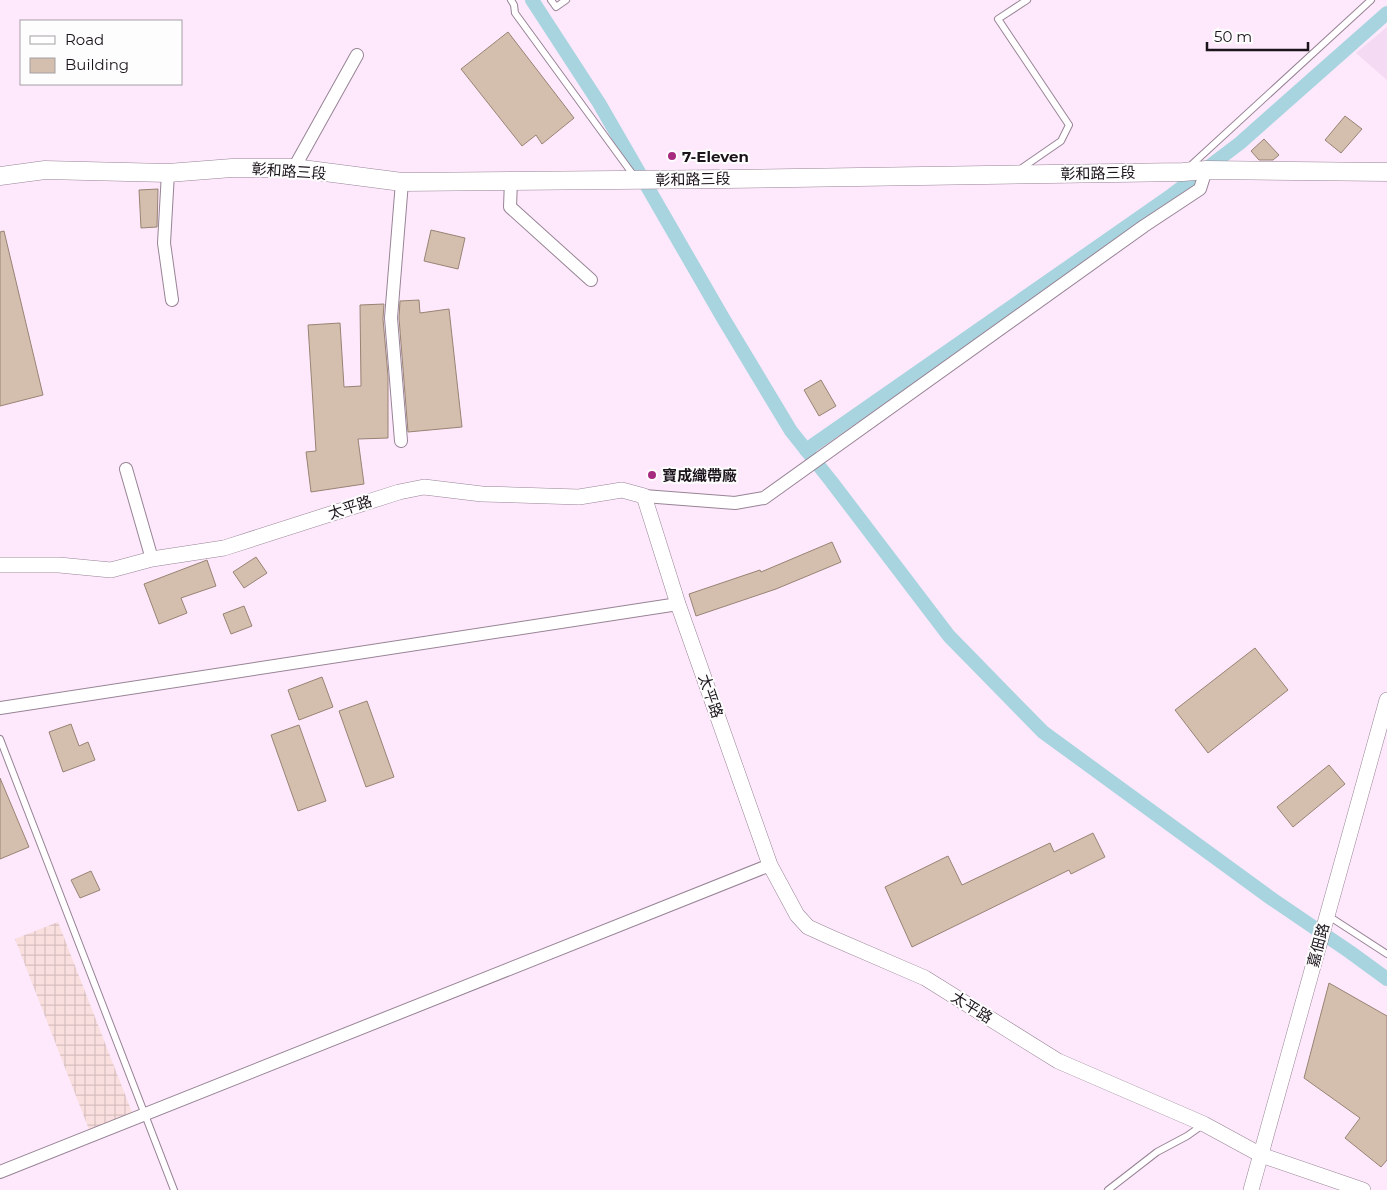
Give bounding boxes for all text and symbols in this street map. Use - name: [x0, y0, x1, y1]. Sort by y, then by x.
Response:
- legend: [20, 20, 182, 85]
- scale bar: [1207, 20, 1308, 52]
- text: 50 m: [1214, 27, 1252, 46]
- text: Road: [65, 30, 104, 49]
- text: Building: [65, 55, 129, 74]
- place label: 7-Eleven: [682, 147, 749, 166]
- marker: 7-Eleven: [666, 150, 678, 162]
- street label: 彰和路三段: [251, 159, 327, 183]
- street label: 彰和路三段: [1060, 163, 1136, 183]
- street label: 彰和路三段: [655, 169, 731, 189]
- place label: 寶成織帶廠: [662, 466, 737, 485]
- marker: 寶成織帶廠: [646, 469, 658, 481]
- street label: 太平路: [326, 491, 374, 523]
- street label: 太平路: [695, 672, 727, 720]
- street label: 嘉佃路: [1303, 921, 1333, 969]
- street label: 太平路: [948, 987, 996, 1027]

